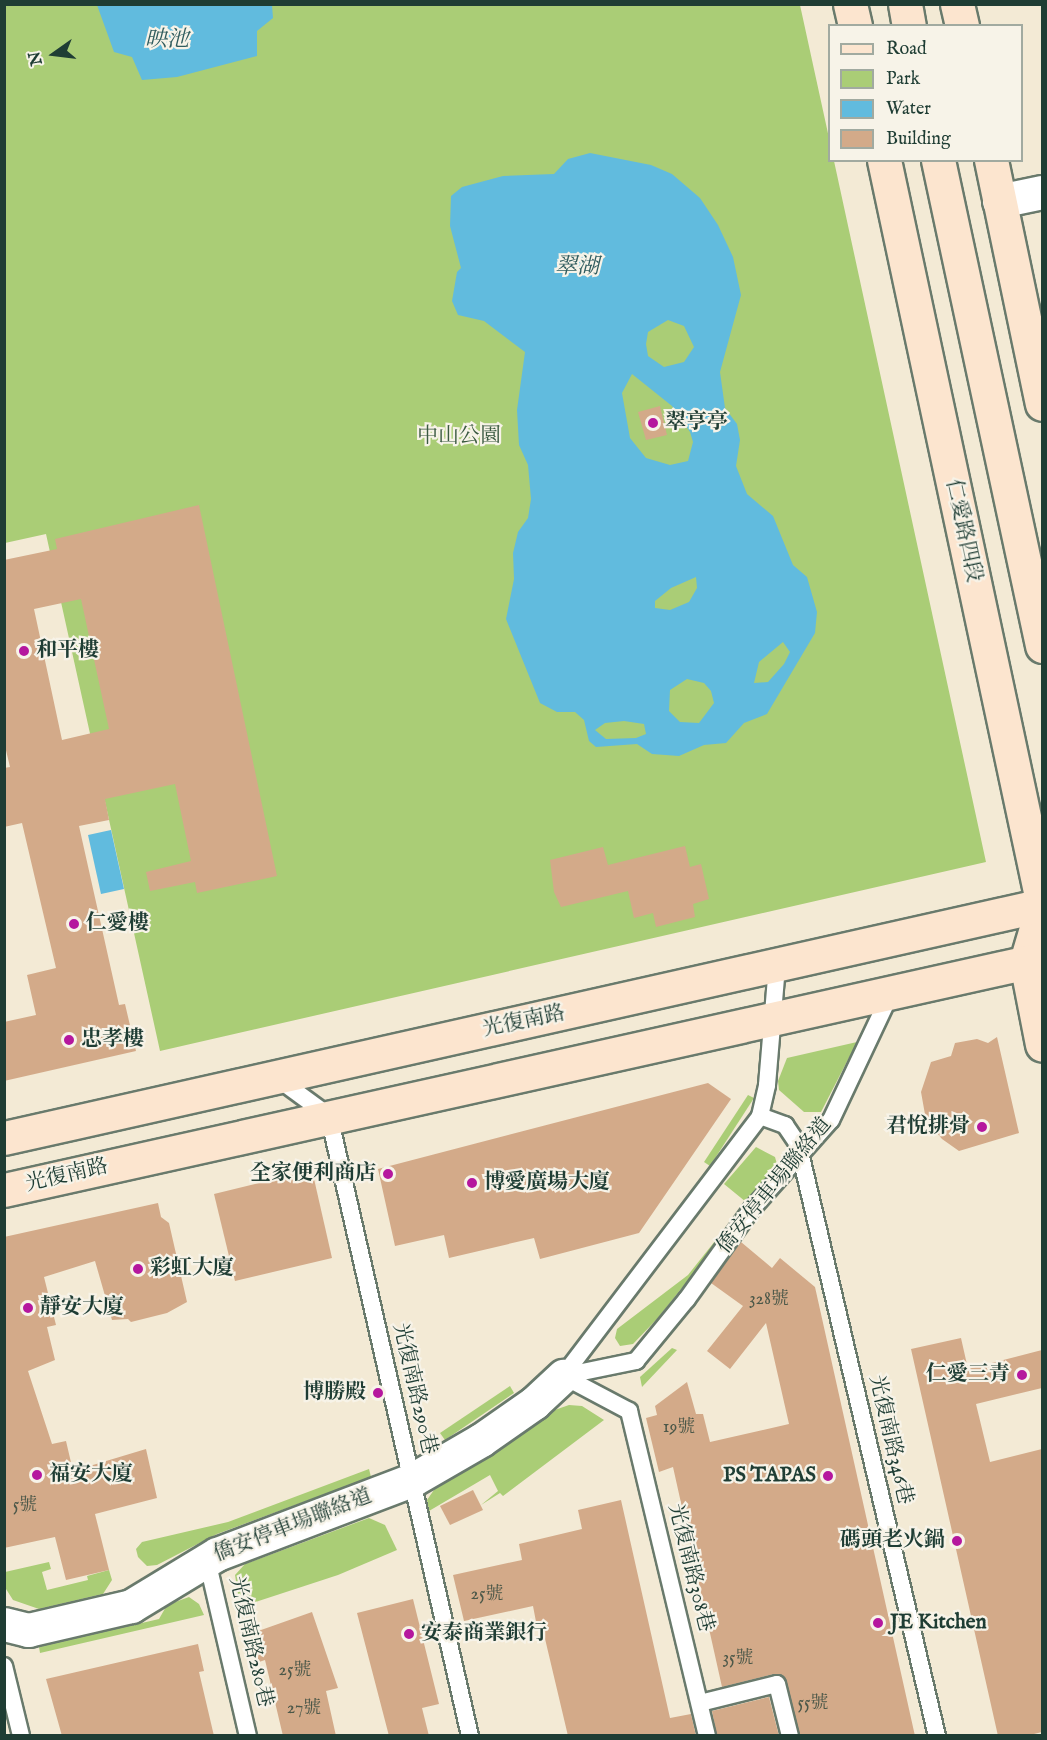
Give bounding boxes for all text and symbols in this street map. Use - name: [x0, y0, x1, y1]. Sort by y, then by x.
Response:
- north arrow: [24, 24, 84, 84]
- legend: [828, 24, 1023, 162]
- water label: 映池: [145, 28, 189, 54]
- text: Road: [886, 38, 927, 61]
- text: N: [25, 49, 48, 67]
- text: Park: [886, 68, 920, 91]
- text: Water: [886, 98, 931, 121]
- text: Building: [886, 128, 951, 151]
- water label: 翠湖: [555, 255, 599, 281]
- place label: 翠亨亭: [665, 410, 728, 436]
- marker: 翠亨亭: [646, 416, 660, 430]
- park label: 中山公園: [417, 424, 501, 450]
- street label: 仁愛路四段: [940, 477, 986, 585]
- place label: 和平樓: [36, 638, 99, 664]
- marker: 和平樓: [17, 644, 31, 658]
- place label: 仁愛樓: [86, 911, 149, 937]
- marker: 仁愛樓: [67, 917, 81, 931]
- street label: 光復南路: [480, 1001, 568, 1043]
- place label: 忠孝樓: [81, 1027, 144, 1053]
- marker: 忠孝樓: [62, 1033, 76, 1047]
- street label: 僑安停車場聯絡道: [712, 1113, 838, 1259]
- place label: 君悅排骨: [886, 1114, 970, 1140]
- marker: 君悅排骨: [975, 1120, 989, 1134]
- street label: 光復南路: [23, 1154, 111, 1198]
- place label: 全家便利商店: [250, 1161, 376, 1187]
- marker: 全家便利商店: [381, 1167, 395, 1181]
- place label: 博愛廣場大廈: [484, 1170, 610, 1196]
- marker: 博愛廣場大廈: [465, 1176, 479, 1190]
- place label: 彩虹大廈: [150, 1256, 234, 1282]
- marker: 彩虹大廈: [131, 1262, 145, 1276]
- house number: 328號: [749, 1289, 789, 1311]
- place label: 靜安大廈: [40, 1295, 124, 1321]
- marker: 靜安大廈: [21, 1301, 35, 1315]
- street label: 光復南路290巷: [387, 1321, 441, 1457]
- place label: 仁愛三青: [926, 1362, 1010, 1388]
- marker: 仁愛三青: [1015, 1368, 1029, 1382]
- street label: 光復南路346巷: [863, 1373, 917, 1507]
- place label: 博勝殿: [303, 1380, 366, 1406]
- marker: 博勝殿: [371, 1386, 385, 1400]
- house number: 19號: [663, 1417, 695, 1439]
- place label: 福安大廈: [49, 1462, 133, 1488]
- place label: PS TAPAS: [723, 1463, 816, 1489]
- marker: 福安大廈: [30, 1468, 44, 1482]
- marker: PS TAPAS: [821, 1469, 835, 1483]
- street label: 僑安停車場聯絡道: [210, 1484, 376, 1568]
- house number: 5號: [13, 1495, 37, 1517]
- street label: 光復南路308巷: [662, 1501, 718, 1635]
- place label: 碼頭老火鍋: [840, 1528, 945, 1554]
- marker: 碼頭老火鍋: [950, 1534, 964, 1548]
- street label: 光復南路280巷: [223, 1574, 277, 1710]
- house number: 25號: [471, 1584, 503, 1606]
- place label: JE Kitchen: [890, 1610, 987, 1636]
- marker: JE Kitchen: [871, 1616, 885, 1630]
- place label: 安泰商業銀行: [421, 1621, 547, 1647]
- marker: 安泰商業銀行: [402, 1627, 416, 1641]
- house number: 35號: [722, 1648, 754, 1670]
- house number: 25號: [279, 1660, 311, 1682]
- house number: 55號: [797, 1693, 829, 1715]
- house number: 27號: [287, 1698, 321, 1720]

